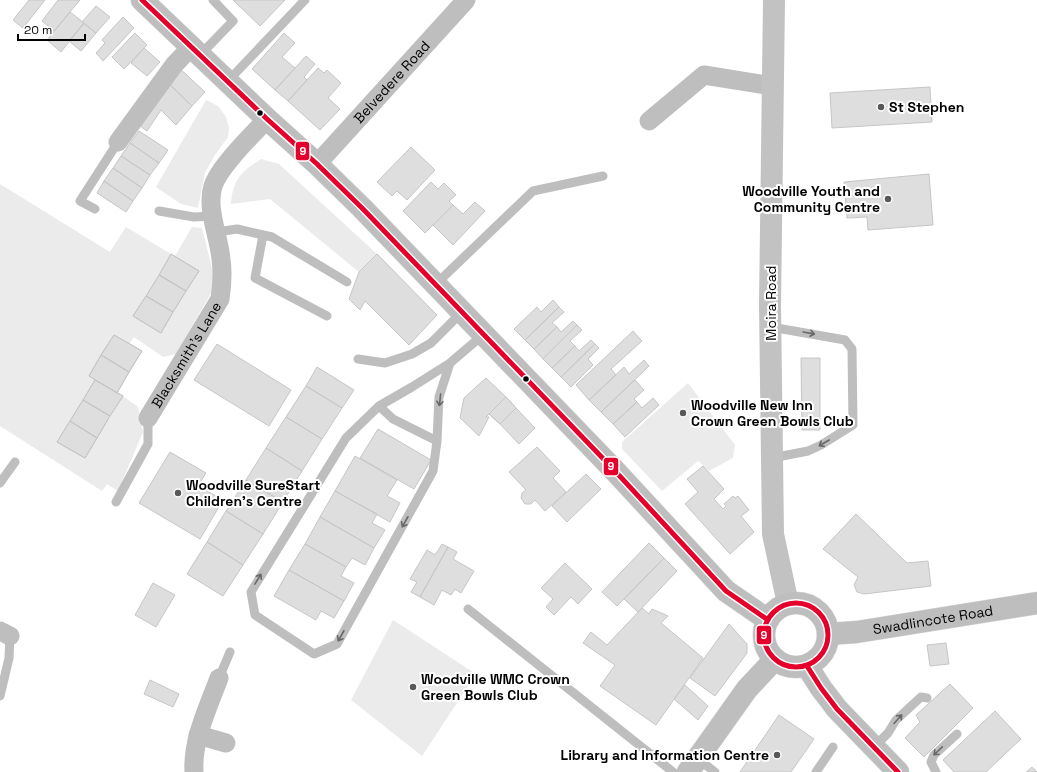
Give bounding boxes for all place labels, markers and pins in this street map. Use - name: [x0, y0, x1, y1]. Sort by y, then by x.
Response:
- place label: St Stephen: [889, 98, 964, 116]
- marker: St Stephen: [876, 102, 886, 112]
- unlabelled marker: [255, 108, 265, 118]
- place label: Woodville Youth and Community Centre: [742, 182, 880, 216]
- marker: Woodville Youth and Community Centre: [883, 194, 893, 204]
- unlabelled marker: [521, 374, 531, 384]
- place label: Woodville New Inn Crown Green Bowls Club: [691, 396, 854, 430]
- marker: Woodville New Inn Crown Green Bowls Club: [678, 408, 688, 418]
- place label: Woodville SureStart Children's Centre: [186, 476, 320, 510]
- marker: Woodville SureStart Children's Centre: [173, 488, 183, 498]
- place label: Woodville WMC Crown Green Bowls Club: [421, 670, 570, 704]
- marker: Woodville WMC Crown Green Bowls Club: [408, 682, 418, 692]
- place label: Library and Information Centre: [561, 746, 769, 764]
- marker: Library and Information Centre: [772, 750, 782, 760]

